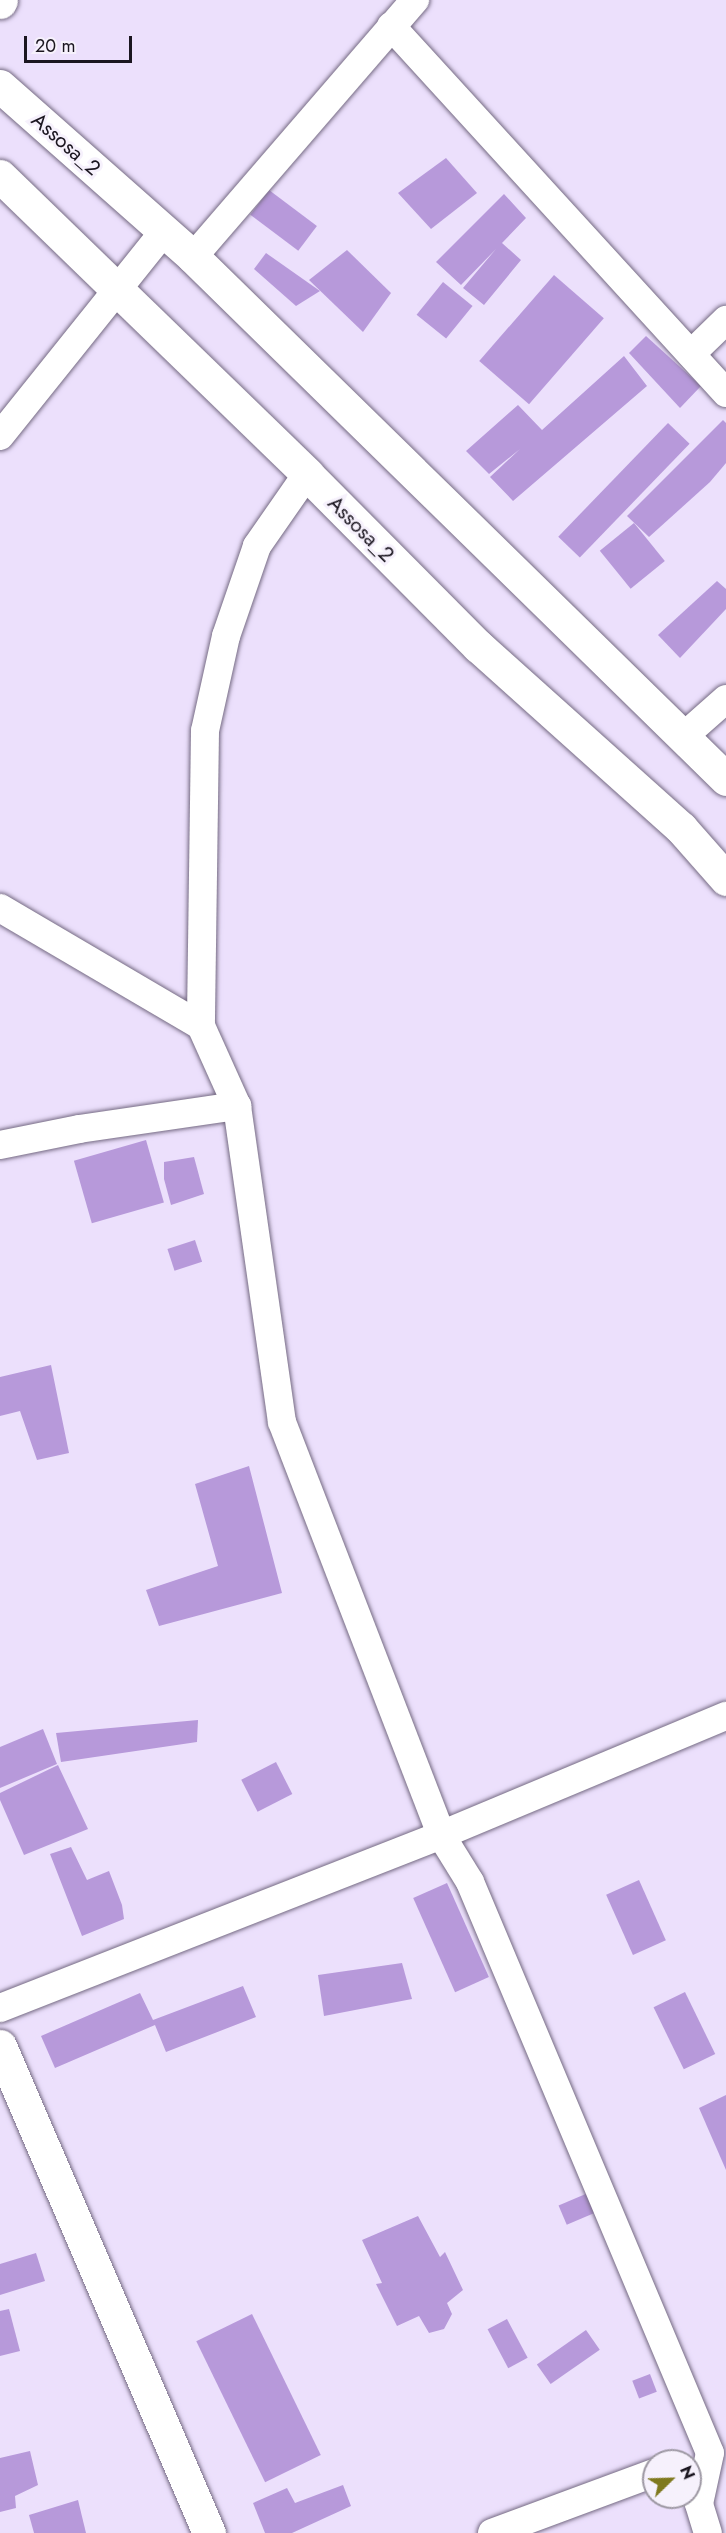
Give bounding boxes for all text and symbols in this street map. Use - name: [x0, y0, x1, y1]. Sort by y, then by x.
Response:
- scale bar: [27, 24, 135, 62]
- text: 20 m: [35, 33, 75, 59]
- street label: Assosa_2: [26, 107, 106, 181]
- street label: Assosa_2: [323, 491, 399, 567]
- north arrow: [642, 2449, 702, 2509]
- text: N: [674, 2462, 700, 2483]

